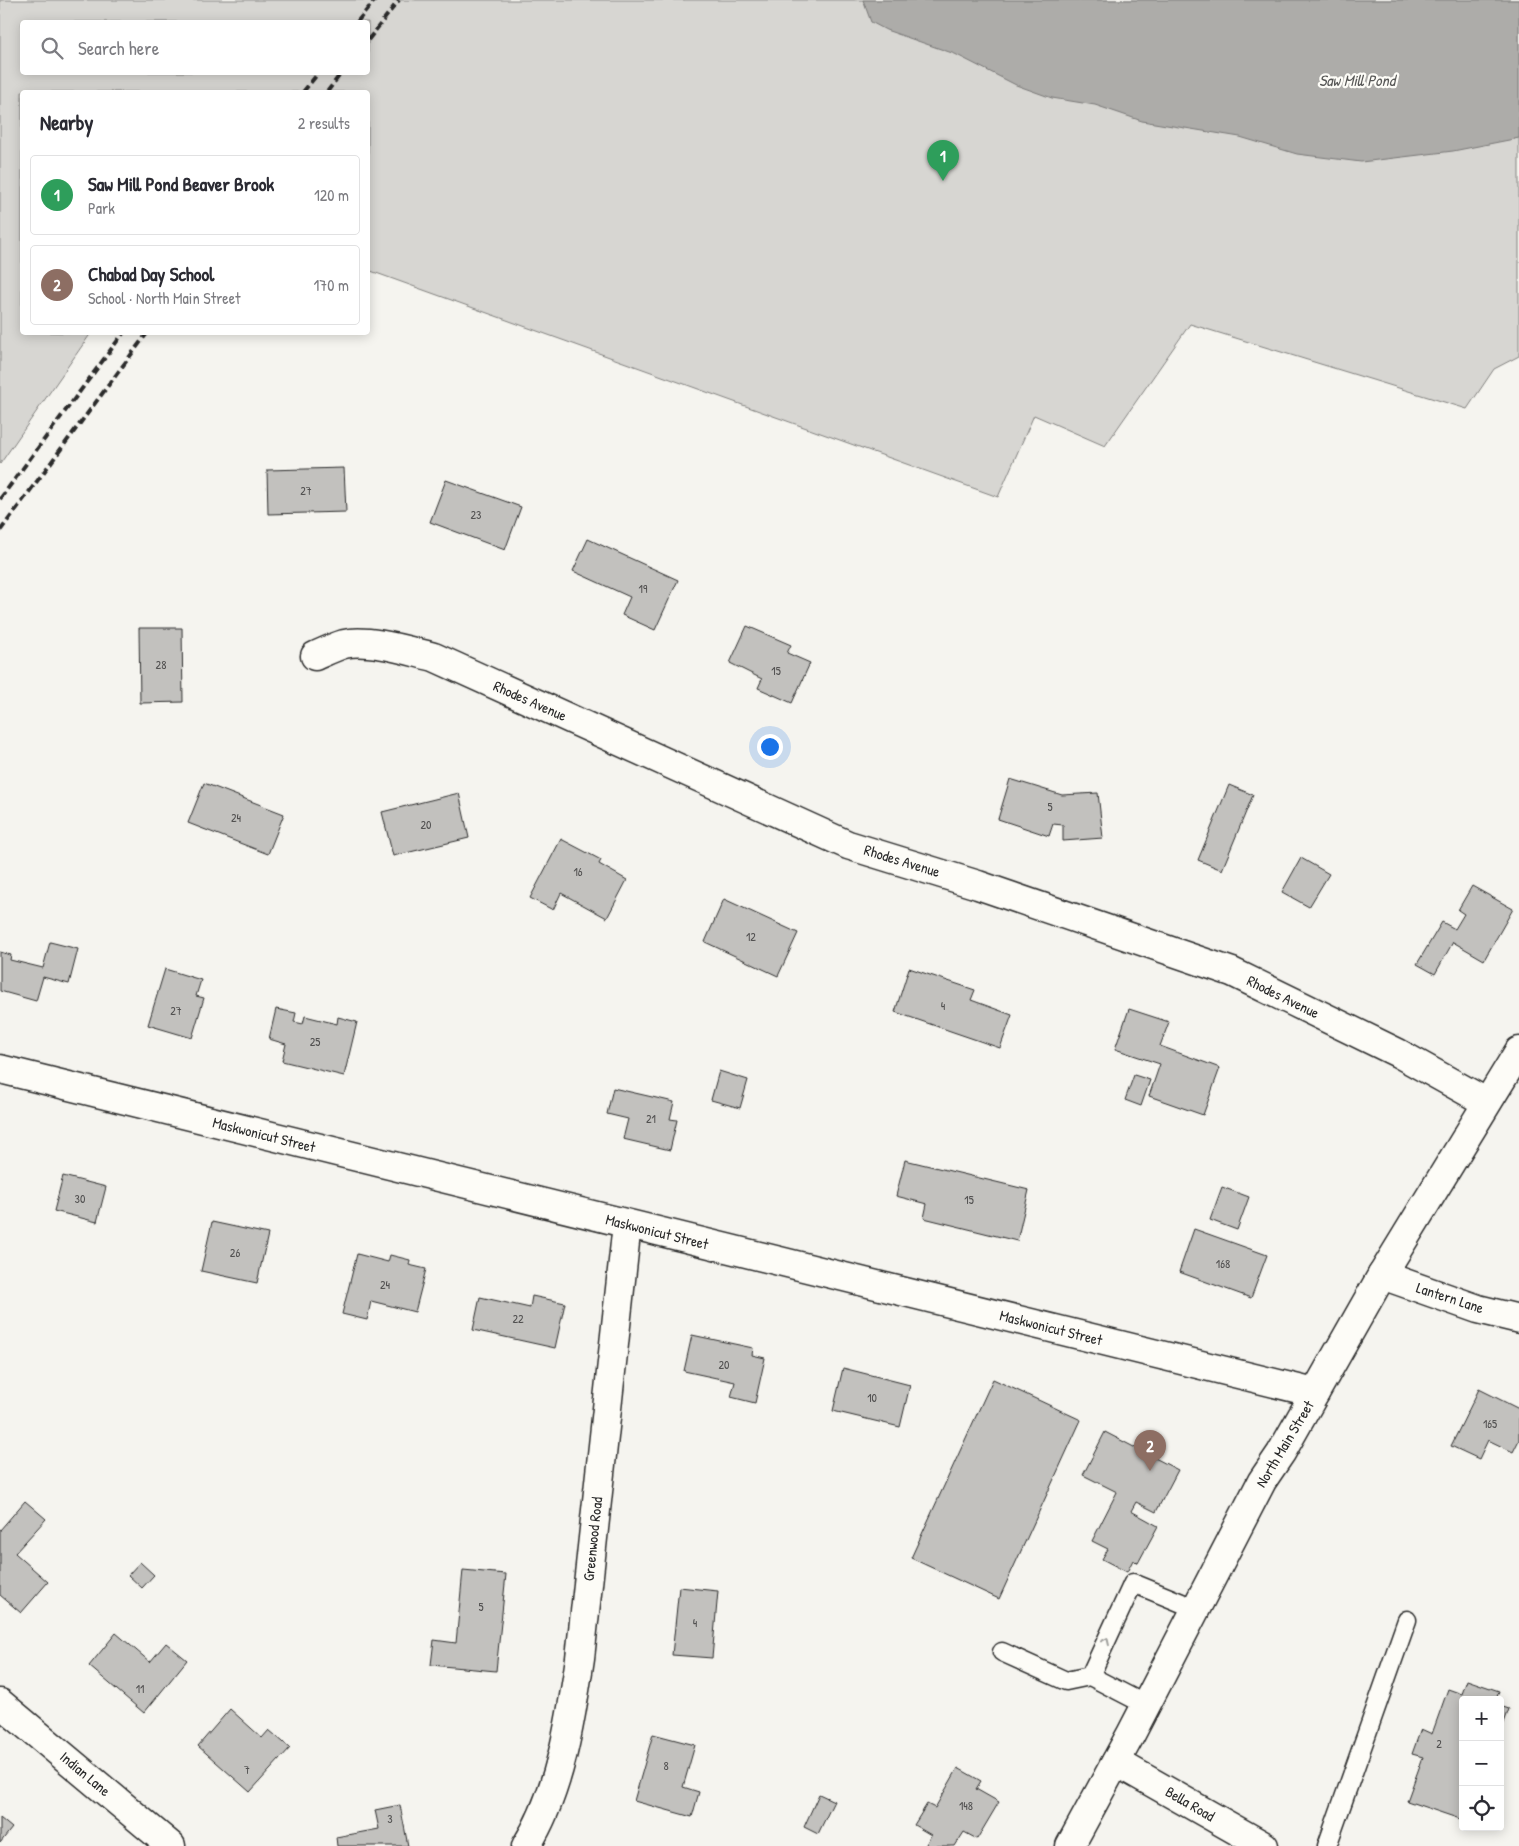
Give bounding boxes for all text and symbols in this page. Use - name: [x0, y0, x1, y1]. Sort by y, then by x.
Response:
- search box: [20, 20, 370, 75]
- icon: search: [38, 34, 66, 62]
- text: Search here: [78, 35, 159, 61]
- water label: Saw Mill Pond: [1319, 69, 1398, 91]
- text: Nearby: [40, 108, 93, 137]
- text: 2 results: [298, 112, 350, 134]
- pin: 1: [927, 140, 959, 181]
- text: Saw Mill Pond Beaver Brook: [88, 171, 274, 197]
- text: 1: [54, 184, 60, 206]
- text: 120 m: [314, 184, 349, 206]
- text: Park: [88, 197, 115, 219]
- text: Chabad Day School: [88, 261, 214, 287]
- text: 2: [53, 274, 61, 296]
- text: 170 m: [314, 274, 349, 296]
- text: School · North Main Street: [88, 287, 241, 309]
- house number: 27: [300, 482, 312, 499]
- house number: 23: [471, 506, 482, 523]
- house number: 19: [639, 580, 648, 597]
- house number: 28: [156, 656, 166, 673]
- house number: 15: [771, 662, 781, 679]
- street label: Rhodes Avenue: [490, 675, 570, 726]
- your location: [757, 734, 783, 760]
- house number: 5: [1047, 798, 1053, 815]
- house number: 24: [231, 809, 242, 826]
- house number: 20: [421, 816, 432, 833]
- street label: Rhodes Avenue: [862, 839, 943, 882]
- house number: 16: [573, 863, 583, 880]
- house number: 12: [746, 928, 756, 945]
- street label: Rhodes Avenue: [1243, 970, 1323, 1023]
- house number: 4: [941, 997, 946, 1014]
- house number: 27: [170, 1002, 182, 1019]
- house number: 25: [310, 1033, 320, 1050]
- house number: 21: [646, 1110, 656, 1127]
- street label: Maskwonicut Street: [210, 1112, 319, 1158]
- house number: 30: [75, 1190, 85, 1207]
- house number: 15: [964, 1191, 974, 1208]
- street label: Maskwonicut Street: [603, 1209, 712, 1255]
- house number: 26: [230, 1244, 240, 1261]
- house number: 168: [1216, 1255, 1230, 1272]
- house number: 24: [380, 1276, 391, 1293]
- street label: Lantern Lane: [1414, 1277, 1487, 1318]
- street label: Maskwonicut Street: [997, 1305, 1106, 1351]
- house number: 22: [512, 1310, 524, 1327]
- house number: 20: [719, 1356, 730, 1373]
- house number: 10: [867, 1389, 877, 1406]
- street label: North Main Street: [1250, 1396, 1319, 1491]
- house number: 165: [1483, 1415, 1497, 1432]
- pin: 2: [1134, 1430, 1166, 1471]
- street label: Greenwood Road: [578, 1496, 607, 1582]
- house number: 5: [478, 1598, 484, 1615]
- house number: 4: [693, 1614, 698, 1631]
- one-way arrow: [1100, 1638, 1110, 1647]
- house number: 11: [136, 1680, 144, 1697]
- map controls: [1459, 1696, 1504, 1831]
- button: +: [1459, 1696, 1504, 1741]
- house number: 2: [1436, 1735, 1442, 1752]
- button: −: [1459, 1741, 1504, 1786]
- street label: Indian Lane: [56, 1746, 115, 1801]
- house number: 8: [663, 1757, 669, 1774]
- house number: 7: [244, 1761, 250, 1778]
- street label: Bella Road: [1162, 1781, 1219, 1826]
- button: locate: [1459, 1786, 1504, 1831]
- house number: 148: [959, 1797, 973, 1814]
- house number: 3: [387, 1810, 393, 1827]

